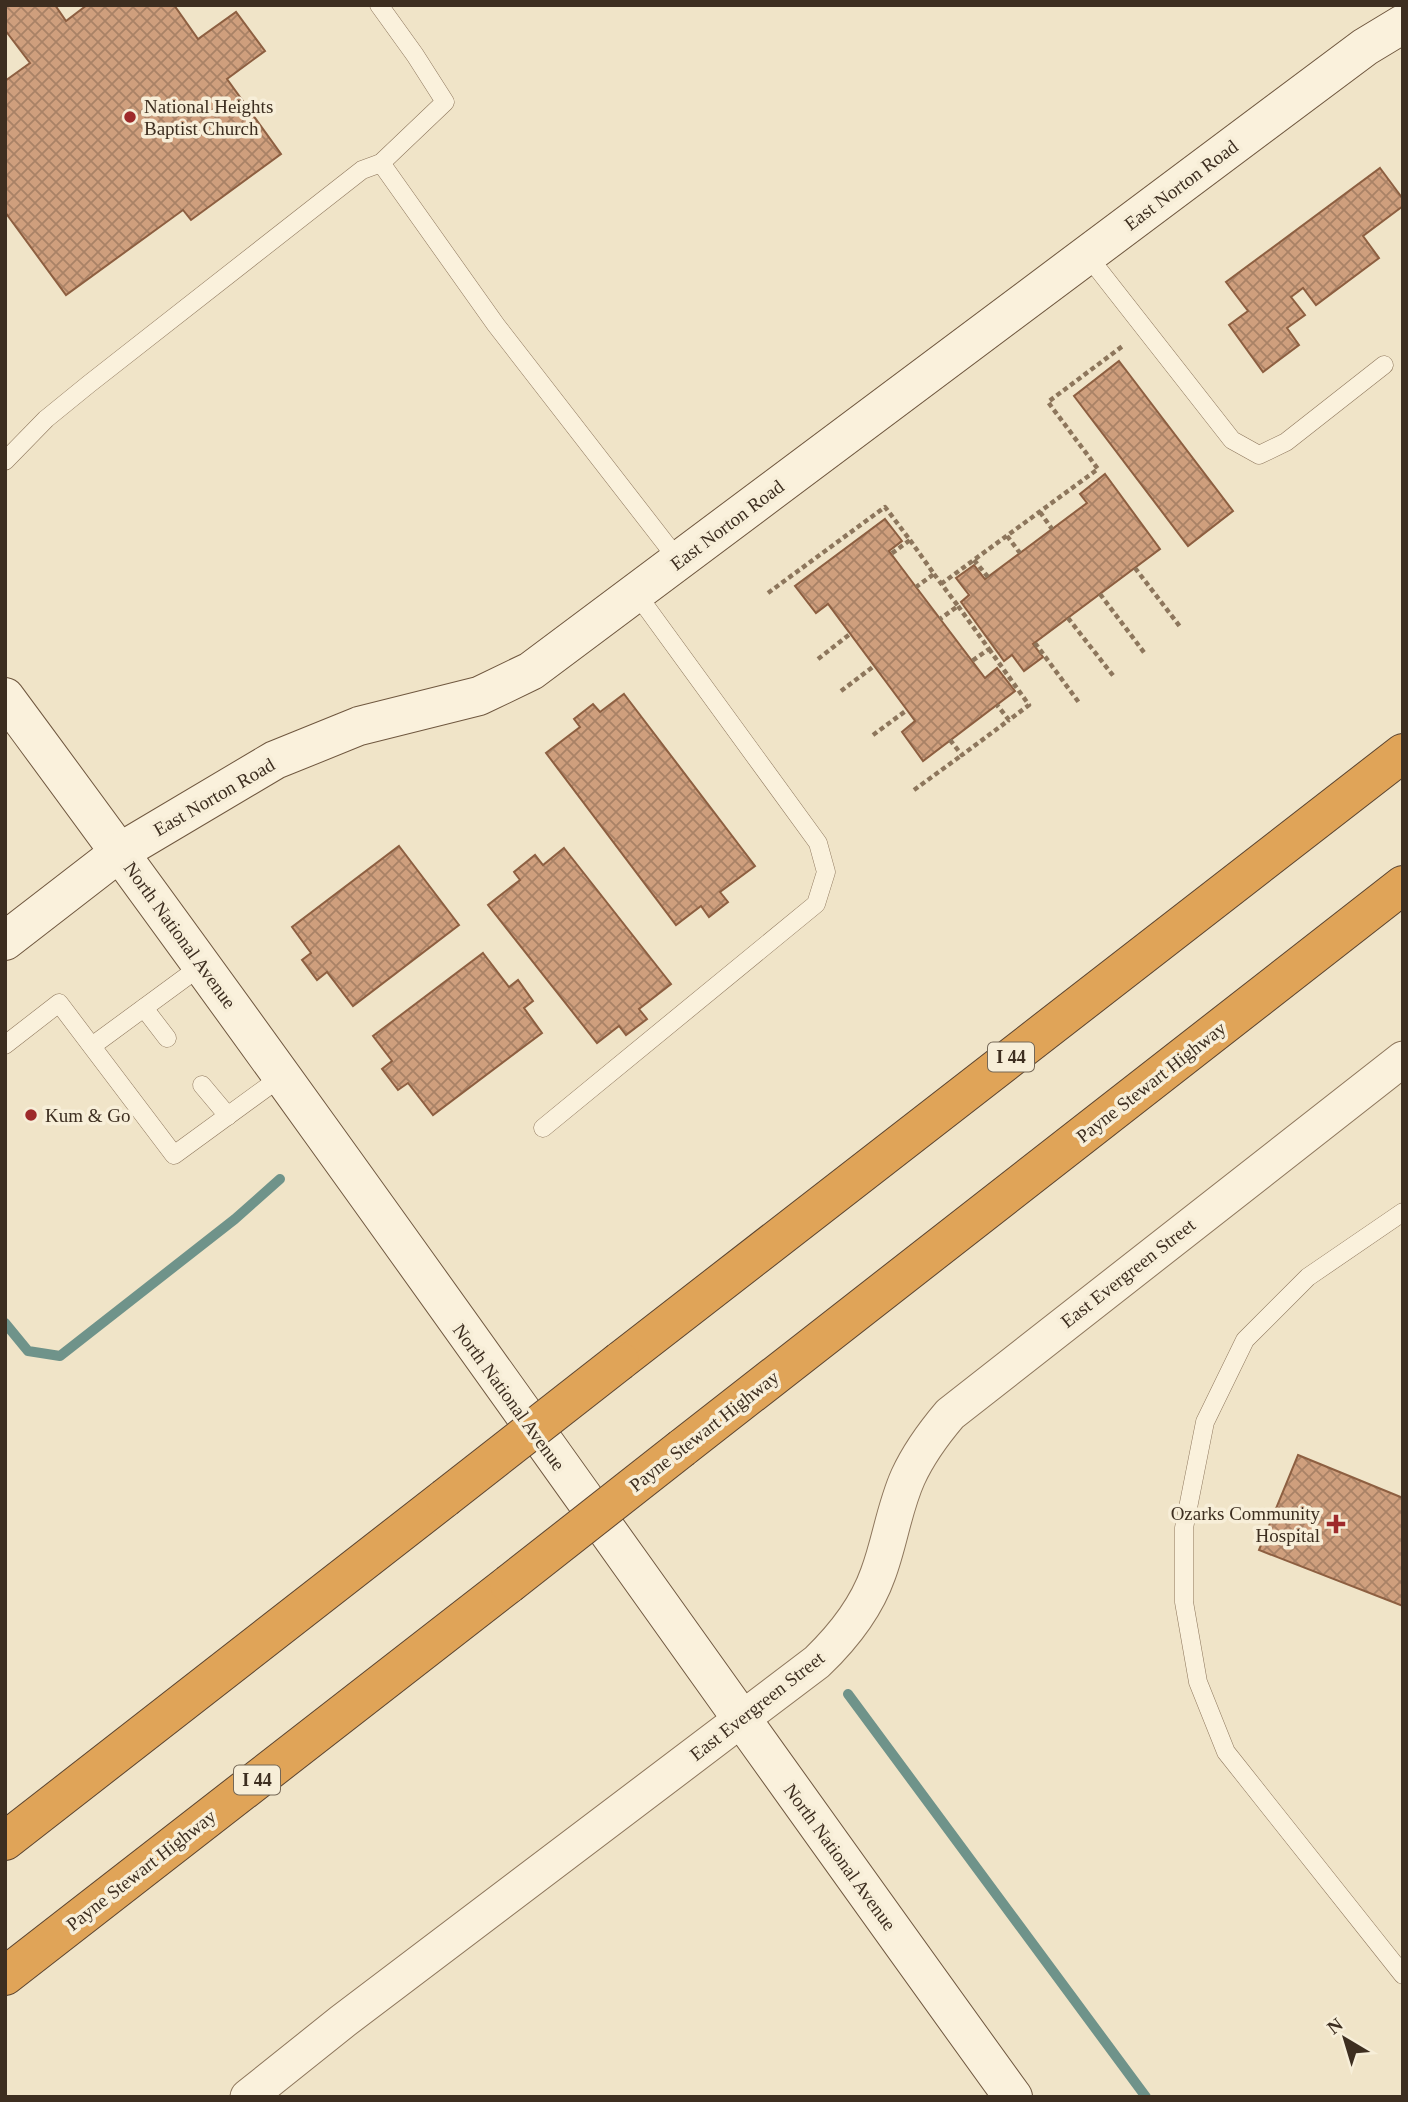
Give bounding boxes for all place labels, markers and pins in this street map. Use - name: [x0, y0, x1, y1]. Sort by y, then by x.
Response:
- place label: National Heights Baptist Church: [144, 96, 273, 139]
- marker: National Heights Baptist Church: [122, 109, 138, 125]
- place label: Kum & Go: [45, 1105, 131, 1126]
- marker: Kum & Go: [23, 1107, 39, 1123]
- place label: Ozarks Community Hospital: [1171, 1503, 1320, 1546]
- marker: Ozarks Community Hospital: [1326, 1514, 1346, 1534]

